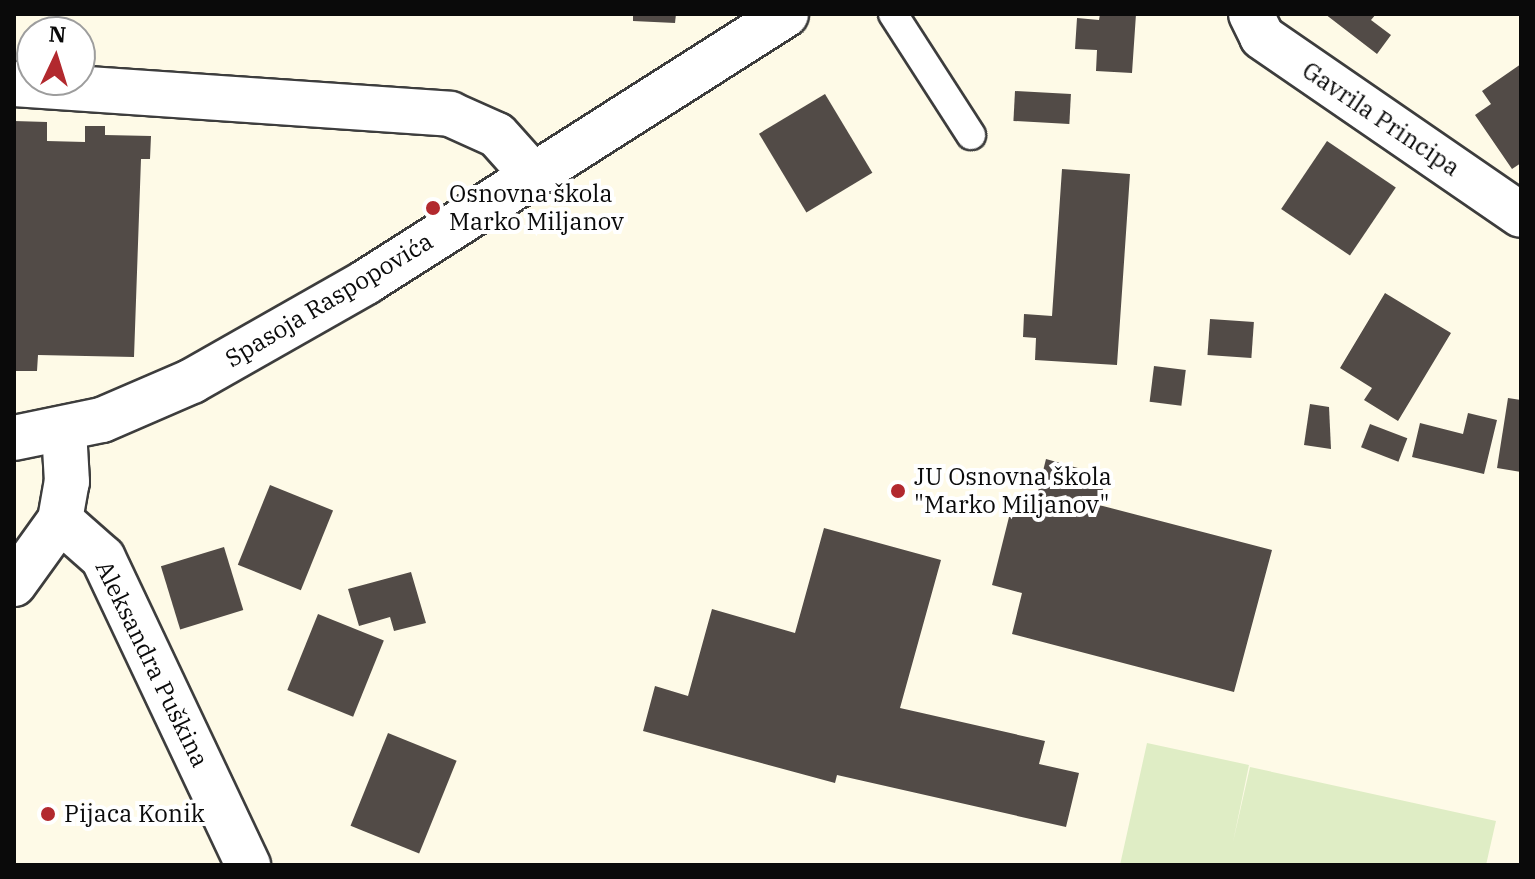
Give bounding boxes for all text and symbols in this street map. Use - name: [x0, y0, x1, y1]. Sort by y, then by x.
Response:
- north arrow: [16, 16, 96, 96]
- text: N: [48, 18, 67, 49]
- street label: Gavrila Principa: [1297, 56, 1465, 182]
- place label: Osnovna škola Marko Miljanov: [449, 180, 624, 236]
- marker: Osnovna škola Marko Miljanov: [424, 199, 442, 217]
- street label: Spasoja Raspopovića: [220, 227, 438, 373]
- place label: JU Osnovna škola "Marko Miljanov": [914, 463, 1112, 519]
- marker: JU Osnovna škola "Marko Miljanov": [889, 482, 907, 500]
- street label: Aleksandra Puškina: [90, 556, 214, 772]
- place label: Pijaca Konik: [64, 800, 205, 828]
- marker: Pijaca Konik: [39, 805, 57, 823]

